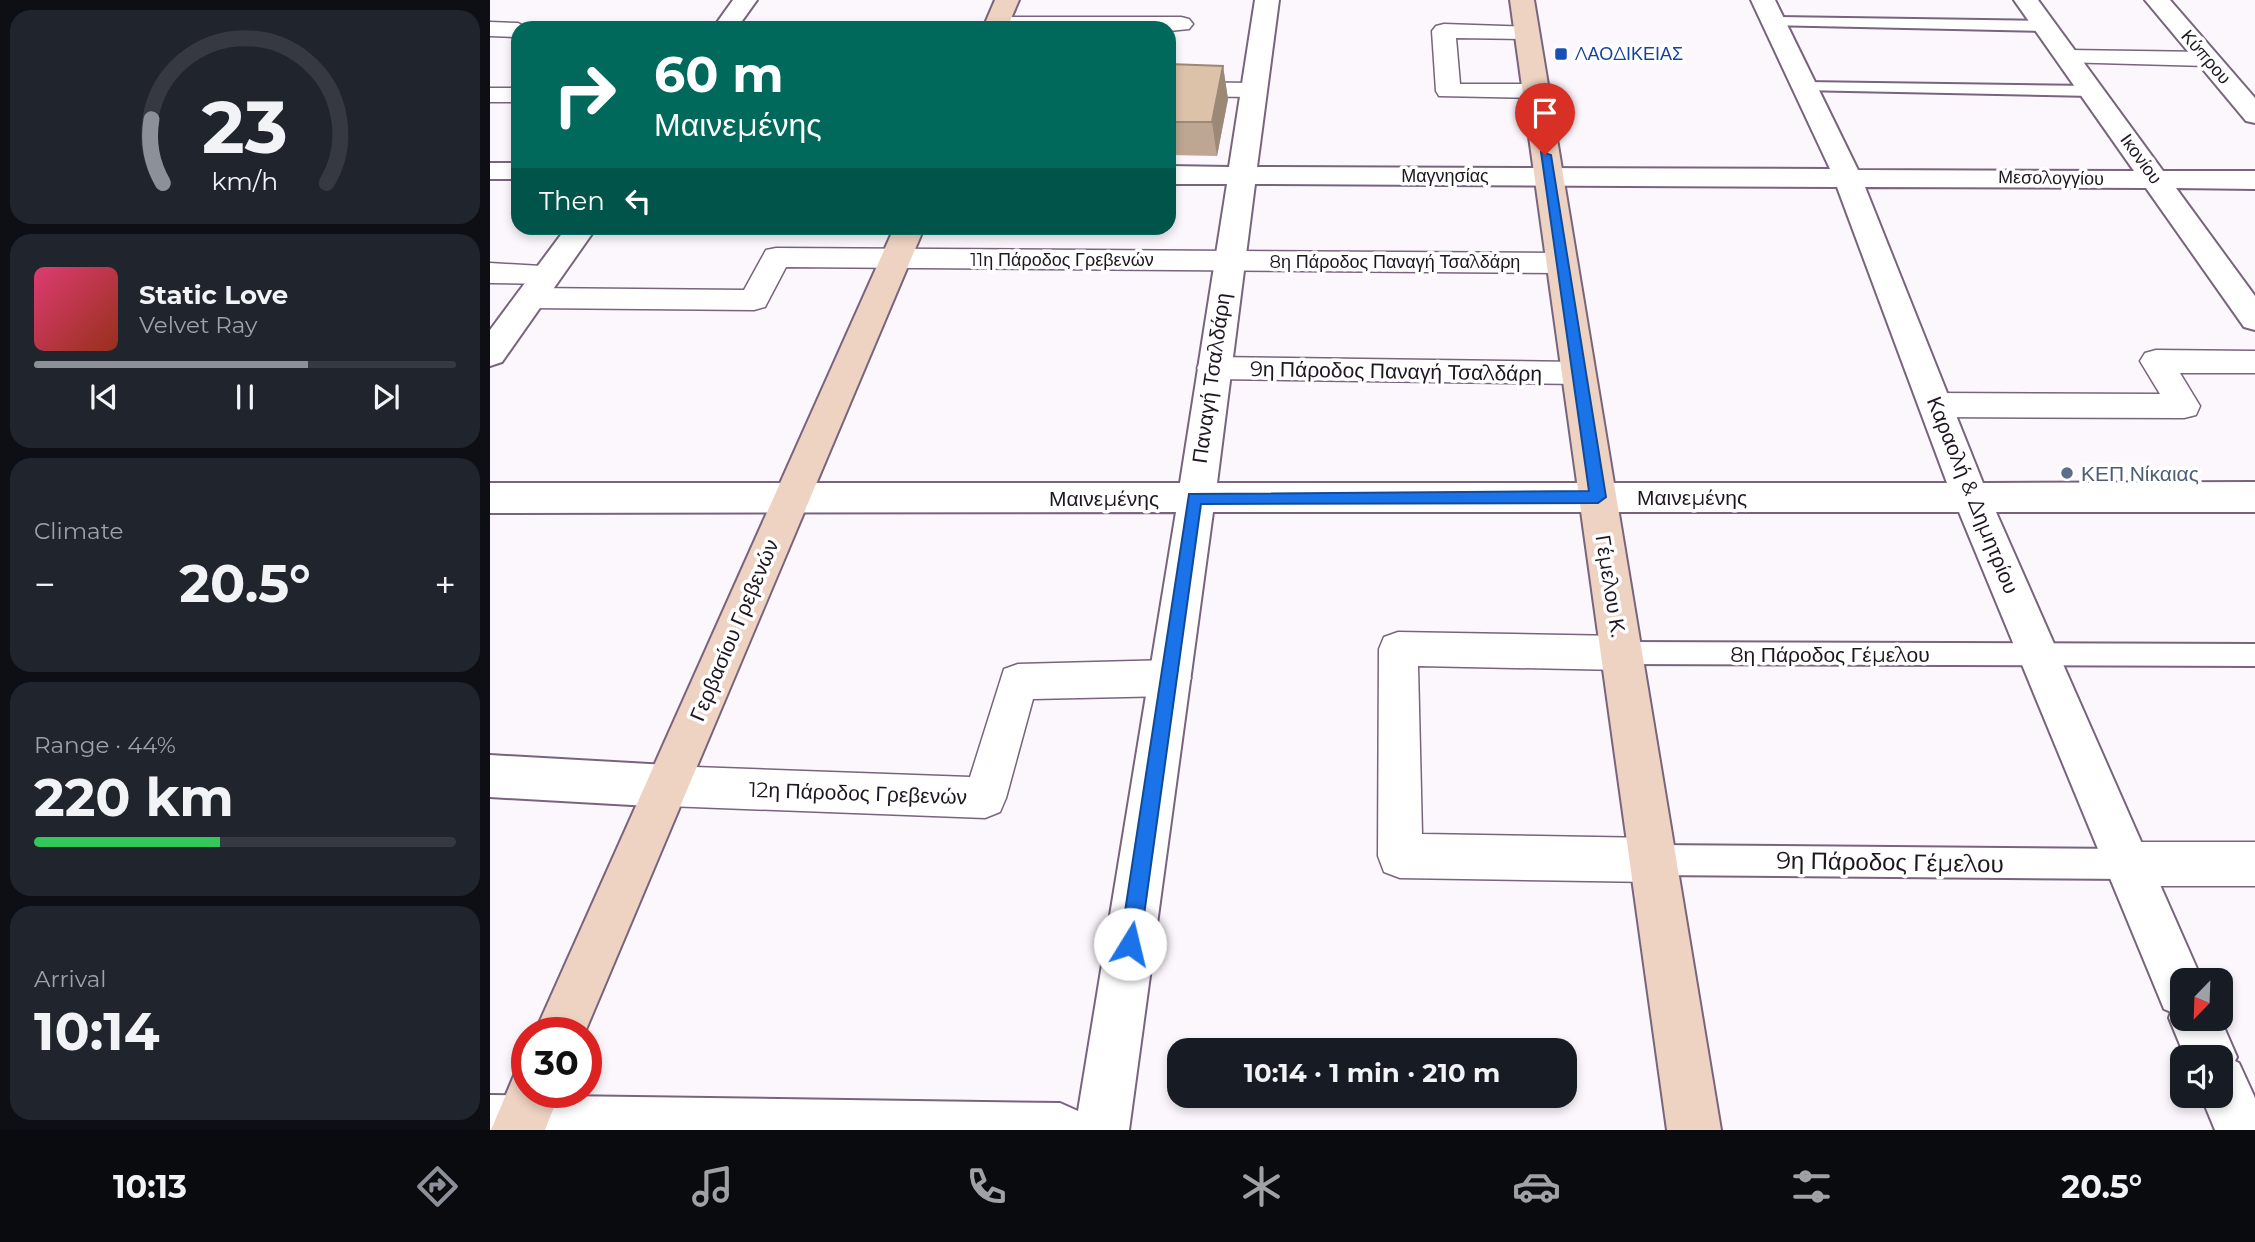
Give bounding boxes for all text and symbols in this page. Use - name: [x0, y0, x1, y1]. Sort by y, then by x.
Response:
- street label: Κύπρου: [2176, 25, 2236, 89]
- place label: ΛΑΟΔΙΚΕΙΑΣ: [1575, 43, 1683, 65]
- text: 60 m: [654, 45, 784, 104]
- marker: ΛΑΟΔΙΚΕΙΑΣ: [1553, 46, 1569, 62]
- icon: right: [539, 49, 630, 140]
- text: 23: [202, 83, 288, 171]
- pin: [1515, 83, 1575, 155]
- icon: arrive: [1526, 94, 1564, 132]
- text: Μαινεμένης: [654, 105, 822, 144]
- street label: Ικονίου: [2115, 130, 2167, 188]
- street label: Μαγνησίας: [1401, 165, 1489, 187]
- text: km/h: [212, 166, 278, 196]
- street label: Μεσολογγίου: [1998, 166, 2104, 190]
- icon: left: [619, 182, 657, 220]
- text: Then: [539, 185, 605, 217]
- street label: 11η Πάροδος Γρεβενών: [970, 249, 1154, 271]
- street label: 8η Πάροδος Παναγή Τσαλδάρη: [1270, 251, 1520, 273]
- text: Static Love: [139, 279, 288, 311]
- street label: Παναγή Τσαλδάρη: [1187, 291, 1235, 465]
- text: Velvet Ray: [139, 311, 257, 339]
- street label: 9η Πάροδος Παναγή Τσαλδάρη: [1250, 356, 1542, 386]
- icon: previous: [85, 378, 123, 416]
- icon: pause: [226, 378, 264, 416]
- icon: next: [367, 378, 405, 416]
- street label: Καραολή & Δημητρίου: [1922, 393, 2024, 597]
- place label: ΚΕΠ Νίκαιας: [2081, 461, 2199, 486]
- marker: ΚΕΠ Νίκαιας: [2059, 465, 2075, 481]
- street label: Μαινεμένης: [1637, 485, 1747, 510]
- street label: Μαινεμένης: [1049, 486, 1159, 511]
- text: Climate: [34, 517, 123, 545]
- street label: Γέμελου Κ.: [1591, 533, 1631, 639]
- street label: Γερβασίου Γρεβενών: [684, 535, 784, 725]
- text: 20.5°: [179, 552, 311, 615]
- text: −: [34, 561, 56, 608]
- text: +: [434, 561, 456, 608]
- street label: 8η Πάροδος Γέμελου: [1730, 642, 1930, 667]
- text: Range · 44%: [34, 731, 176, 759]
- text: 220 km: [34, 766, 234, 829]
- street label: 12η Πάροδος Γρεβενών: [748, 777, 968, 809]
- street label: 9η Πάροδος Γέμελου: [1776, 846, 2004, 878]
- position arrow: [1093, 907, 1167, 981]
- text: Arrival: [34, 965, 107, 993]
- north arrow: [2170, 968, 2233, 1031]
- map controls: [2170, 968, 2233, 1108]
- text: 10:14: [34, 1000, 160, 1063]
- speed limit sign: 30: [511, 1017, 602, 1108]
- button: sound: [2170, 1045, 2233, 1108]
- text: 10:14 · 1 min · 210 m: [1244, 1057, 1500, 1089]
- icon: directions: [413, 1162, 462, 1211]
- icon: music: [688, 1162, 737, 1211]
- icon: phone: [962, 1162, 1011, 1211]
- icon: climate: [1237, 1162, 1286, 1211]
- icon: car: [1512, 1162, 1561, 1211]
- icon: filters: [1787, 1162, 1836, 1211]
- text: 10:13: [113, 1167, 187, 1206]
- text: 20.5°: [2061, 1167, 2142, 1206]

